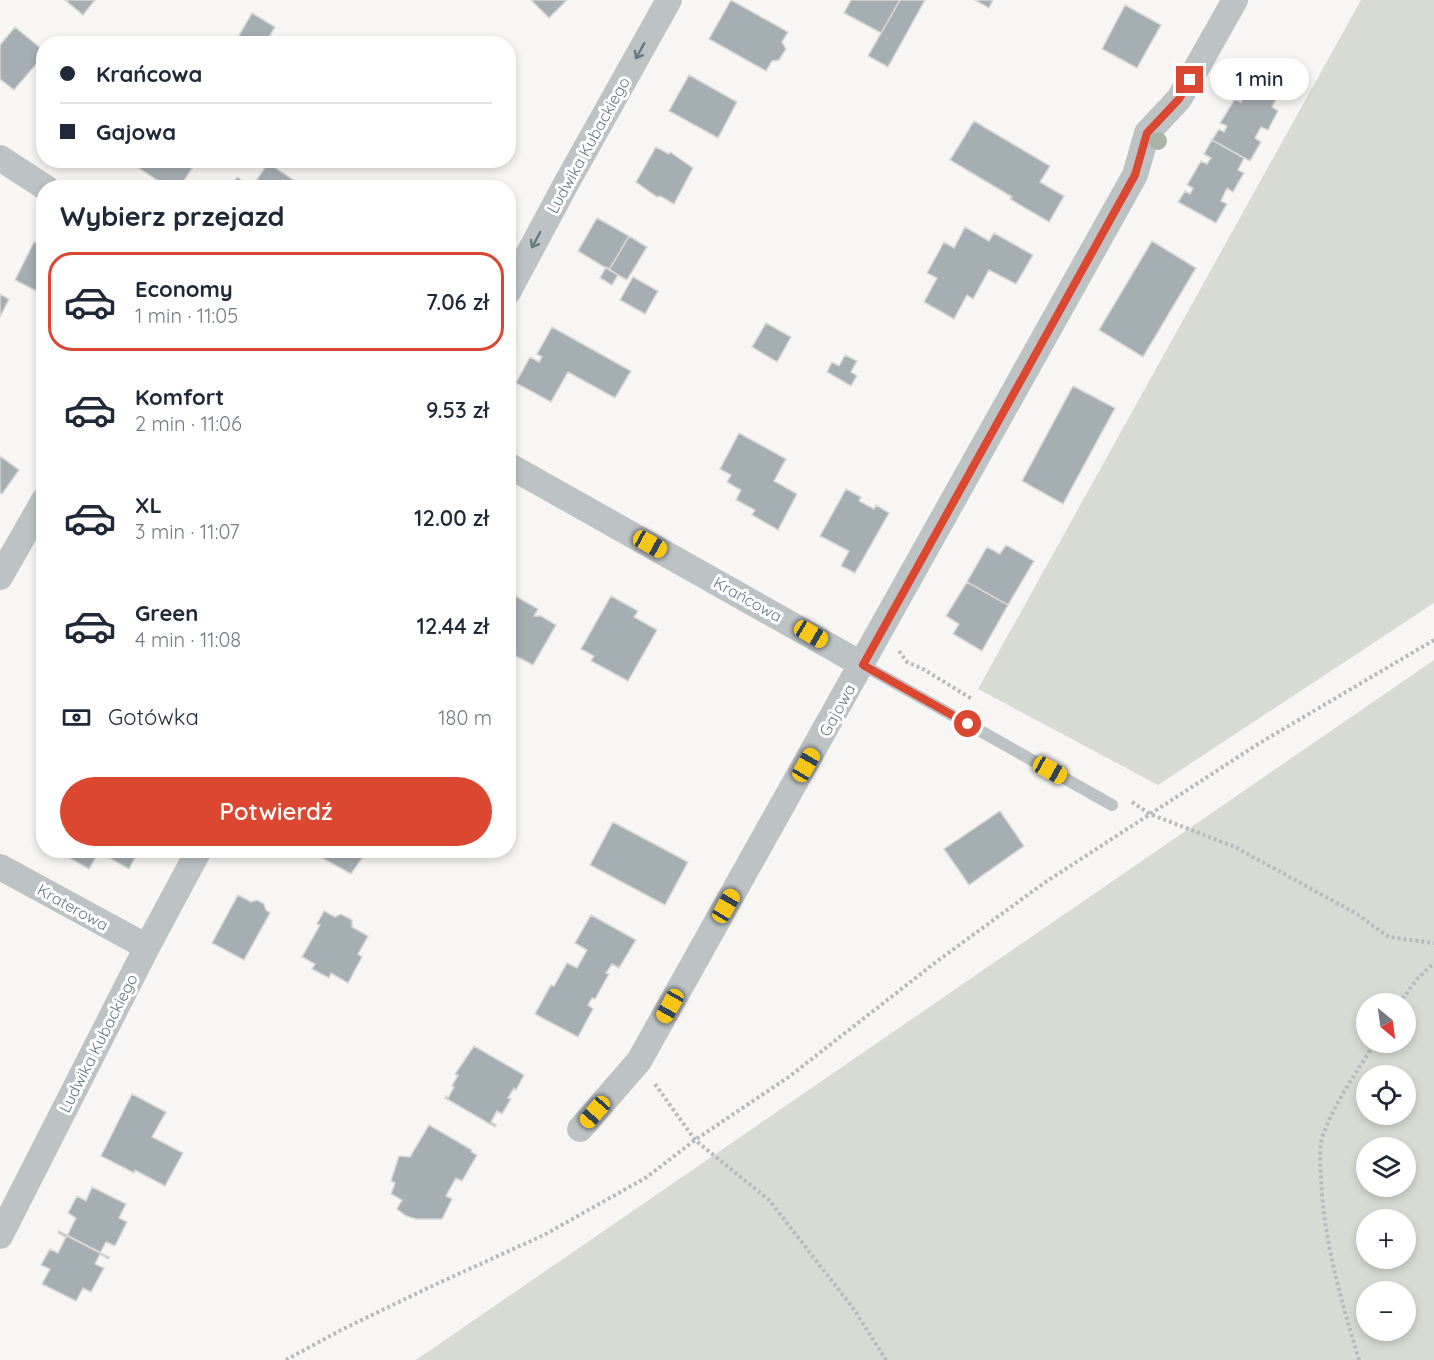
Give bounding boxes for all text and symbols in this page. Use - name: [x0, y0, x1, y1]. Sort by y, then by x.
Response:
- one-way arrow: [634, 42, 646, 59]
- callout: 1 min: [1211, 59, 1310, 101]
- text: Krańcowa: [96, 60, 202, 88]
- route end: [1176, 66, 1203, 93]
- text: 1 min: [1236, 66, 1283, 91]
- street label: Ludwika Kubackiego: [542, 73, 634, 217]
- text: Gajowa: [96, 118, 176, 146]
- text: Wybierz przejazd: [60, 199, 284, 233]
- one-way arrow: [530, 231, 542, 248]
- icon: car: [63, 275, 117, 329]
- text: Economy: [135, 275, 233, 303]
- text: 7.06 zł: [426, 288, 489, 316]
- text: 1 min · 11:05: [135, 303, 238, 328]
- icon: car: [63, 383, 117, 437]
- text: Komfort: [135, 383, 224, 411]
- text: 9.53 zł: [426, 396, 489, 424]
- text: 2 min · 11:06: [135, 411, 242, 436]
- icon: car: [63, 491, 117, 545]
- text: XL: [135, 491, 162, 519]
- text: 12.00 zł: [414, 504, 489, 532]
- text: 3 min · 11:07: [135, 519, 239, 544]
- car: [630, 527, 670, 561]
- street label: Krańcowa: [710, 572, 786, 626]
- icon: car: [63, 599, 117, 653]
- text: Green: [135, 599, 198, 627]
- text: 12.44 zł: [416, 612, 489, 640]
- car: [791, 617, 831, 651]
- text: 4 min · 11:08: [135, 627, 241, 652]
- street label: Gajowa: [814, 680, 860, 740]
- icon: cash: [60, 701, 93, 734]
- text: Gotówka: [108, 703, 199, 731]
- text: 180 m: [438, 705, 492, 730]
- route start: [954, 710, 981, 737]
- car: [789, 745, 823, 785]
- car: [1030, 753, 1070, 787]
- button: Potwierdź: [60, 777, 492, 846]
- street label: Kraterowa: [34, 879, 112, 935]
- car: [709, 886, 743, 926]
- street label: Ludwika Kubackiego: [54, 970, 142, 1116]
- car: [653, 986, 687, 1026]
- north arrow: [1356, 993, 1416, 1053]
- map controls: [1356, 993, 1416, 1341]
- button: locate: [1356, 1065, 1416, 1125]
- car: [576, 1093, 614, 1131]
- button: layers: [1356, 1137, 1416, 1197]
- button: +: [1356, 1209, 1416, 1269]
- button: −: [1356, 1281, 1416, 1341]

